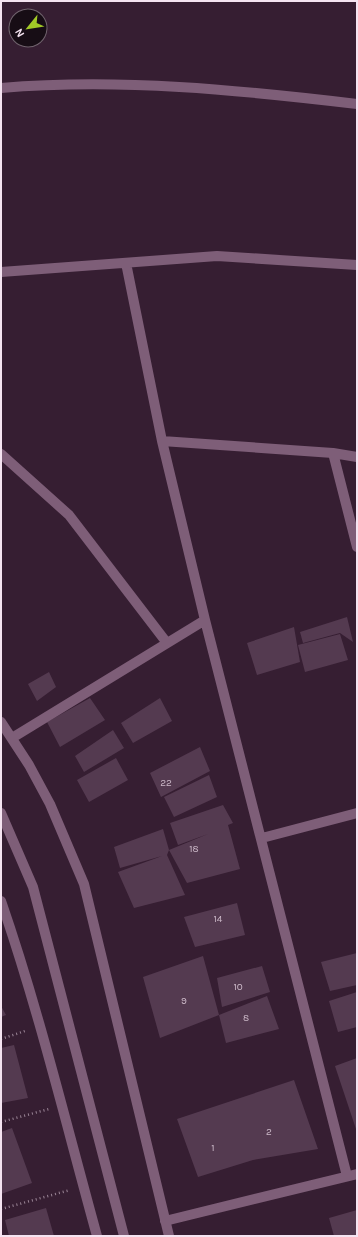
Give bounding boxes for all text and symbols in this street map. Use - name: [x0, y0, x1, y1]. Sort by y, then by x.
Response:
- north arrow: [8, 8, 48, 48]
- text: N: [12, 26, 27, 39]
- house number: 22: [160, 777, 172, 789]
- house number: 18: [189, 843, 199, 855]
- house number: 14: [214, 913, 223, 925]
- house number: 10: [233, 981, 243, 993]
- house number: 9: [181, 995, 187, 1007]
- house number: 8: [243, 1012, 249, 1024]
- house number: 2: [266, 1126, 272, 1138]
- house number: 1: [211, 1142, 215, 1154]

